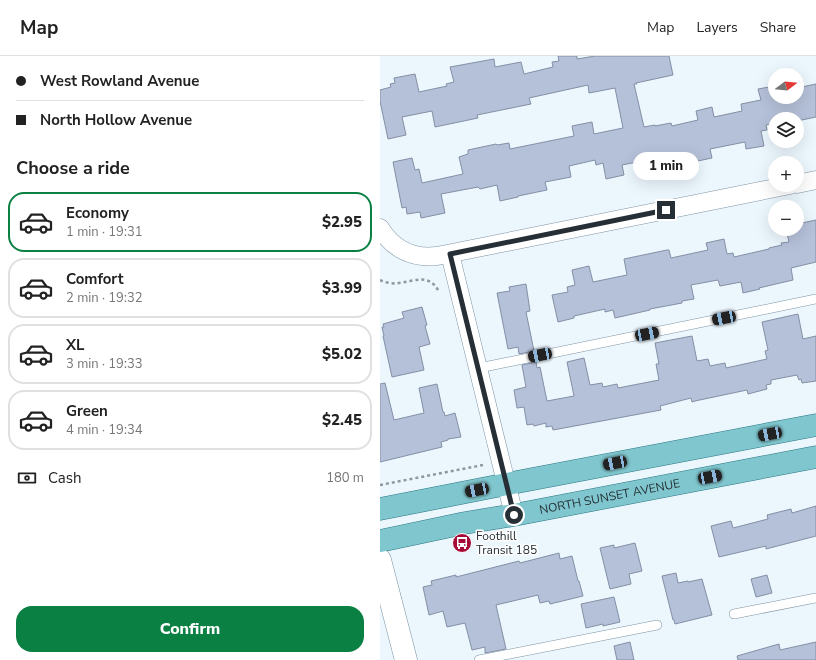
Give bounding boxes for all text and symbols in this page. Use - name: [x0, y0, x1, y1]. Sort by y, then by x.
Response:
- text: Map: [20, 15, 58, 41]
- text: Map: [647, 18, 674, 37]
- text: Layers: [696, 18, 738, 37]
- text: Share: [760, 18, 796, 37]
- north arrow: [768, 68, 804, 104]
- map controls: [768, 68, 804, 236]
- text: West Rowland Avenue: [40, 71, 199, 91]
- text: North Hollow Avenue: [40, 110, 192, 130]
- button: layers: [768, 112, 804, 148]
- callout: 1 min: [633, 152, 699, 180]
- text: Choose a ride: [16, 156, 130, 180]
- button: +: [768, 156, 804, 192]
- text: 1 min: [649, 157, 683, 175]
- button: −: [768, 200, 804, 236]
- route end: [657, 201, 675, 219]
- text: Economy: [66, 203, 129, 223]
- icon: car: [18, 204, 54, 240]
- text: $2.95: [322, 212, 362, 232]
- text: 1 min · 19:31: [66, 223, 142, 241]
- text: Comfort: [66, 269, 123, 289]
- icon: car: [18, 270, 54, 306]
- text: $3.99: [322, 278, 362, 298]
- text: 2 min · 19:32: [66, 289, 142, 307]
- car: [711, 310, 737, 326]
- car: [634, 326, 660, 342]
- text: XL: [66, 335, 85, 355]
- icon: car: [18, 336, 54, 372]
- text: $5.02: [322, 344, 362, 364]
- car: [527, 347, 553, 363]
- text: 3 min · 19:33: [66, 355, 142, 373]
- text: Green: [66, 401, 108, 421]
- icon: car: [18, 402, 54, 438]
- text: $2.45: [322, 410, 362, 430]
- text: 4 min · 19:34: [66, 421, 142, 439]
- car: [757, 426, 783, 442]
- car: [602, 455, 628, 471]
- icon: cash: [16, 467, 38, 489]
- text: Cash: [48, 468, 82, 488]
- text: 180 m: [326, 469, 364, 487]
- car: [697, 469, 723, 485]
- street label: NORTH SUNSET AVENUE: [538, 475, 681, 518]
- car: [464, 482, 490, 498]
- route start: [505, 506, 523, 524]
- place label: Foothill Transit 185: [476, 528, 537, 558]
- bus stop icon: Foothill Transit 185: [451, 532, 473, 554]
- button: Confirm: [16, 606, 364, 652]

